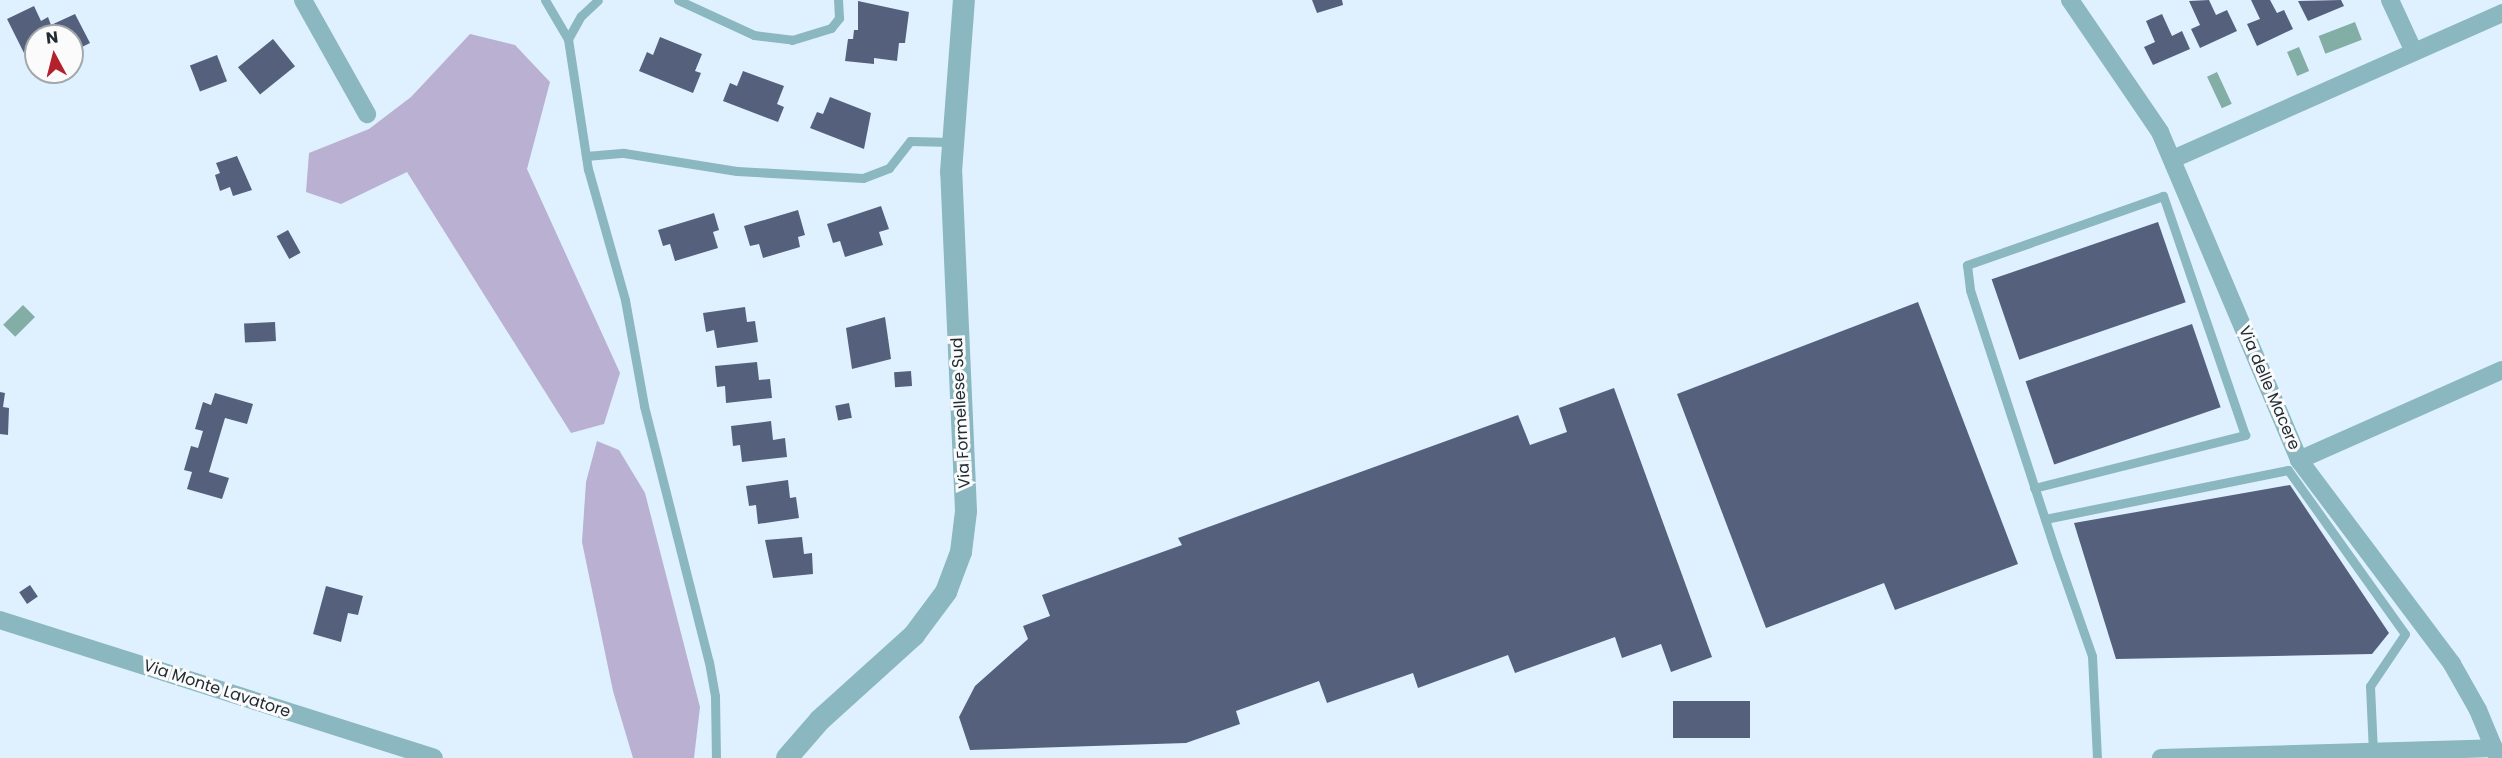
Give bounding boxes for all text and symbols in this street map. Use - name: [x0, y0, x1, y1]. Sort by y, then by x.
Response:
- north arrow: [24, 24, 84, 84]
- text: N: [45, 25, 59, 50]
- street label: Via delle Macere: [2234, 323, 2304, 453]
- street label: Via Formellese Sud: [947, 337, 975, 489]
- street label: Via Monte Lavatore: [141, 656, 293, 722]

